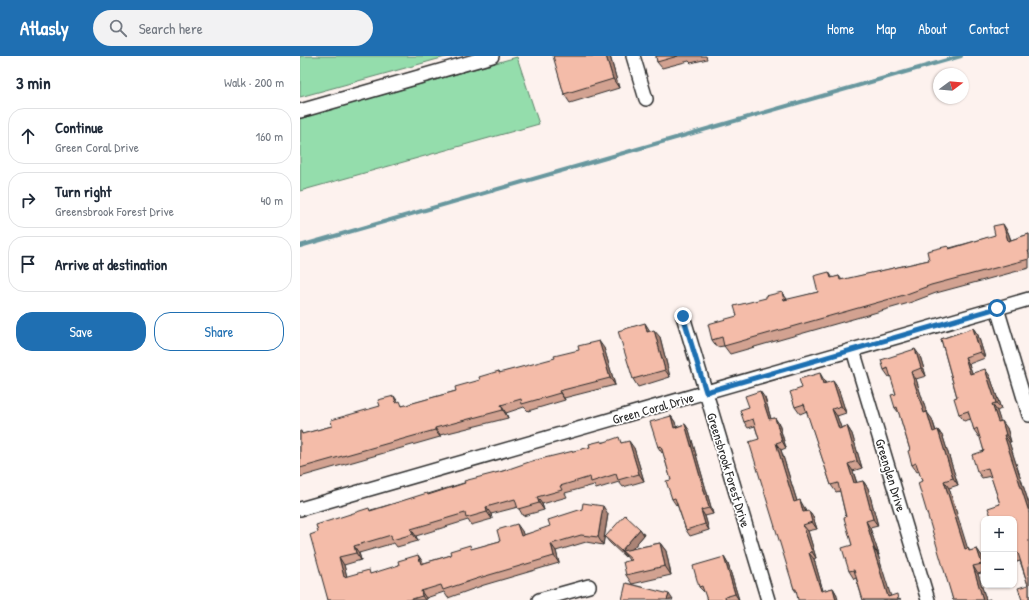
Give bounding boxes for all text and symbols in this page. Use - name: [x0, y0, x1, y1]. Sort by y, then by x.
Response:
- search box: [93, 10, 373, 46]
- text: Atlasly: [20, 15, 69, 41]
- icon: search: [107, 17, 129, 39]
- text: Search here: [139, 18, 203, 39]
- text: Home: [827, 19, 854, 38]
- text: Map: [876, 19, 896, 38]
- text: About: [918, 19, 947, 38]
- text: Contact: [969, 19, 1009, 38]
- north arrow: [933, 68, 969, 104]
- text: 3 min: [16, 71, 51, 94]
- text: Walk · 200 m: [224, 73, 284, 91]
- text: Continue: [55, 117, 103, 138]
- icon: ahead: [17, 125, 39, 147]
- text: 160 m: [255, 127, 283, 145]
- text: Green Coral Drive: [55, 138, 139, 156]
- text: Turn right: [55, 181, 111, 202]
- icon: right: [17, 189, 39, 211]
- text: 40 m: [260, 191, 283, 209]
- text: Greensbrook Forest Drive: [55, 202, 174, 220]
- icon: arrive: [17, 253, 39, 275]
- text: Arrive at destination: [55, 254, 167, 275]
- route start: [988, 299, 1006, 317]
- route end: [674, 307, 692, 325]
- button: Save: [16, 312, 146, 351]
- button: Share: [154, 312, 284, 351]
- street label: Green Coral Drive: [610, 388, 696, 428]
- street label: Greensbrook Forest Drive: [703, 410, 755, 530]
- street label: Greenglen Drive: [871, 436, 911, 514]
- map controls: [981, 516, 1017, 588]
- button: +: [981, 516, 1017, 552]
- button: −: [981, 552, 1017, 588]

